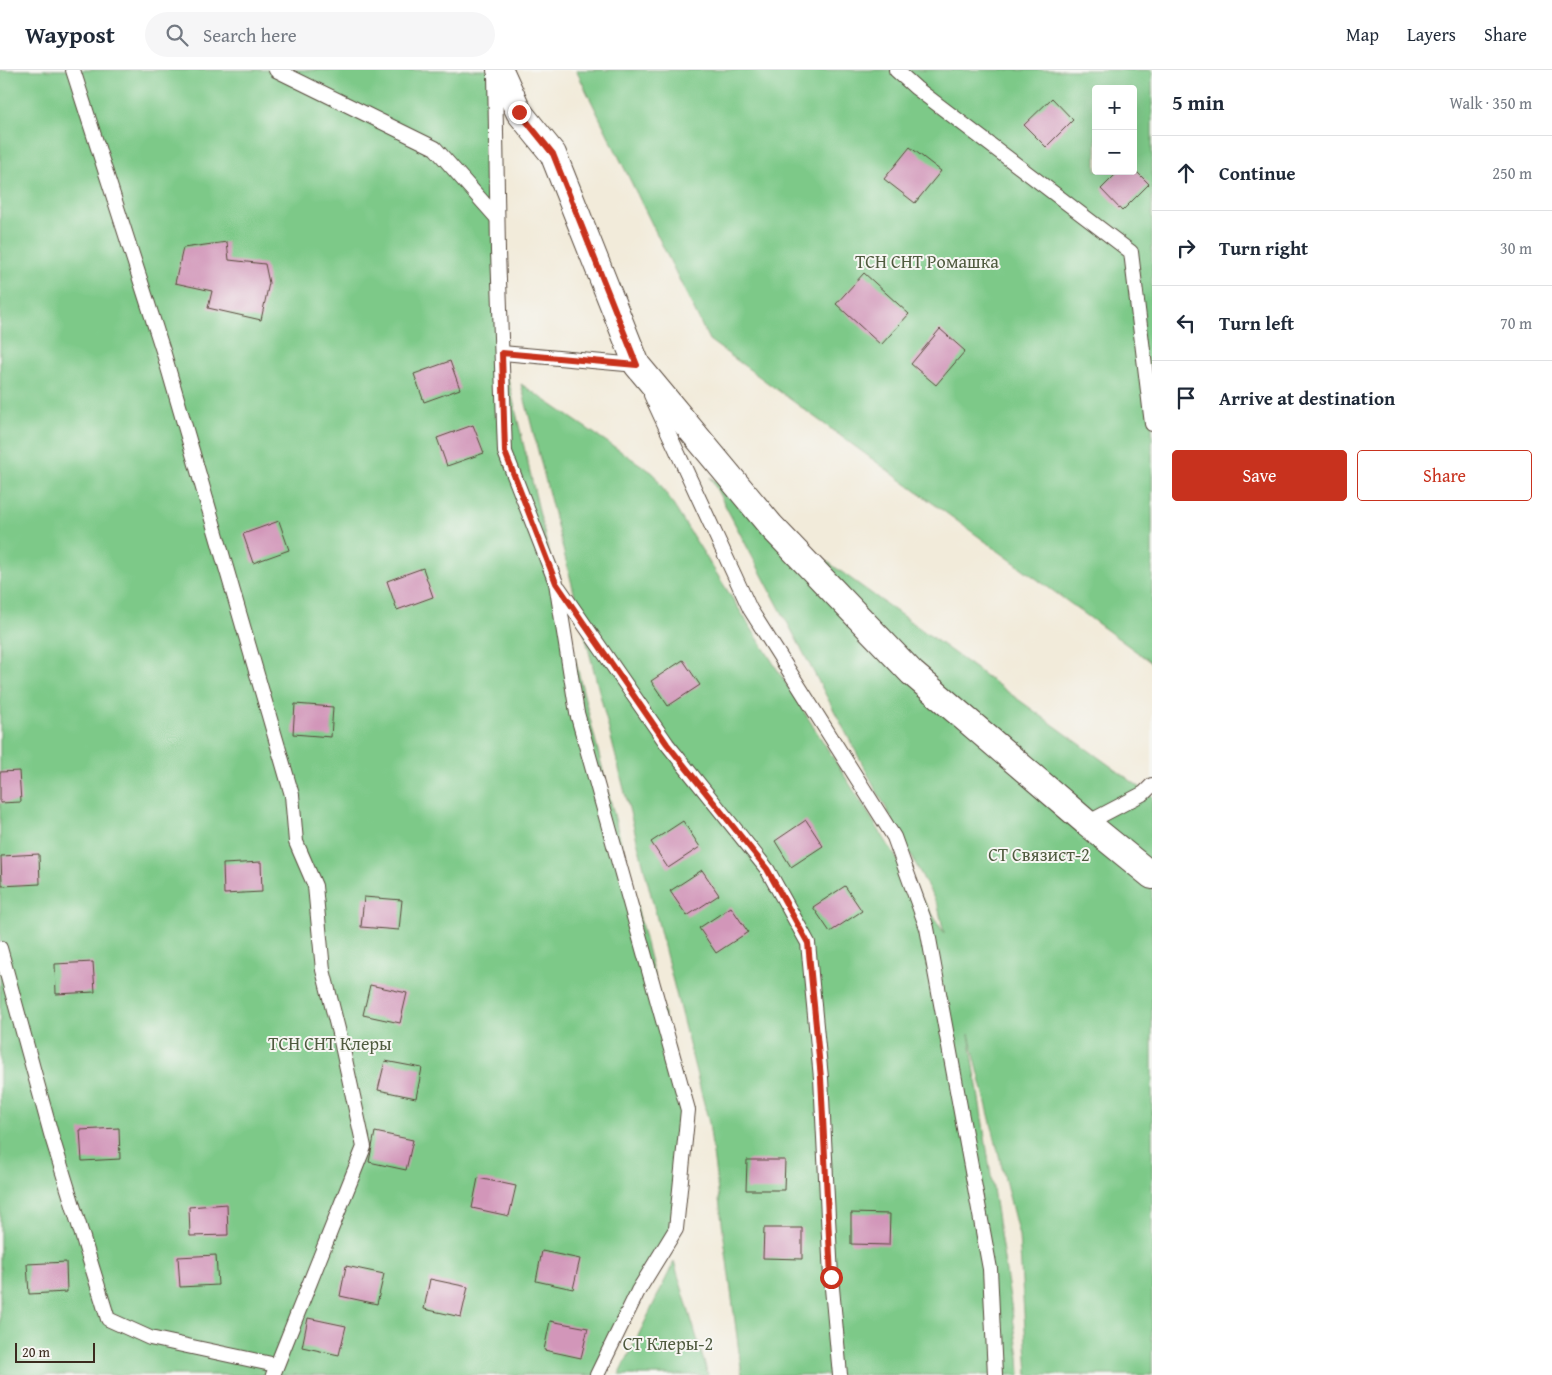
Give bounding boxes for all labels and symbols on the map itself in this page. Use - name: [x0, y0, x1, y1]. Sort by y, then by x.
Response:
- route end: [508, 101, 531, 124]
- park label: ТСН СНТ Ромашка: [855, 248, 999, 275]
- park label: СТ Связист-2: [988, 841, 1090, 868]
- park label: ТСН СНТ Клеры: [268, 1030, 392, 1057]
- route start: [820, 1266, 843, 1289]
- park label: СТ Клеры-2: [623, 1330, 713, 1357]
- scale bar: [15, 1340, 95, 1363]

